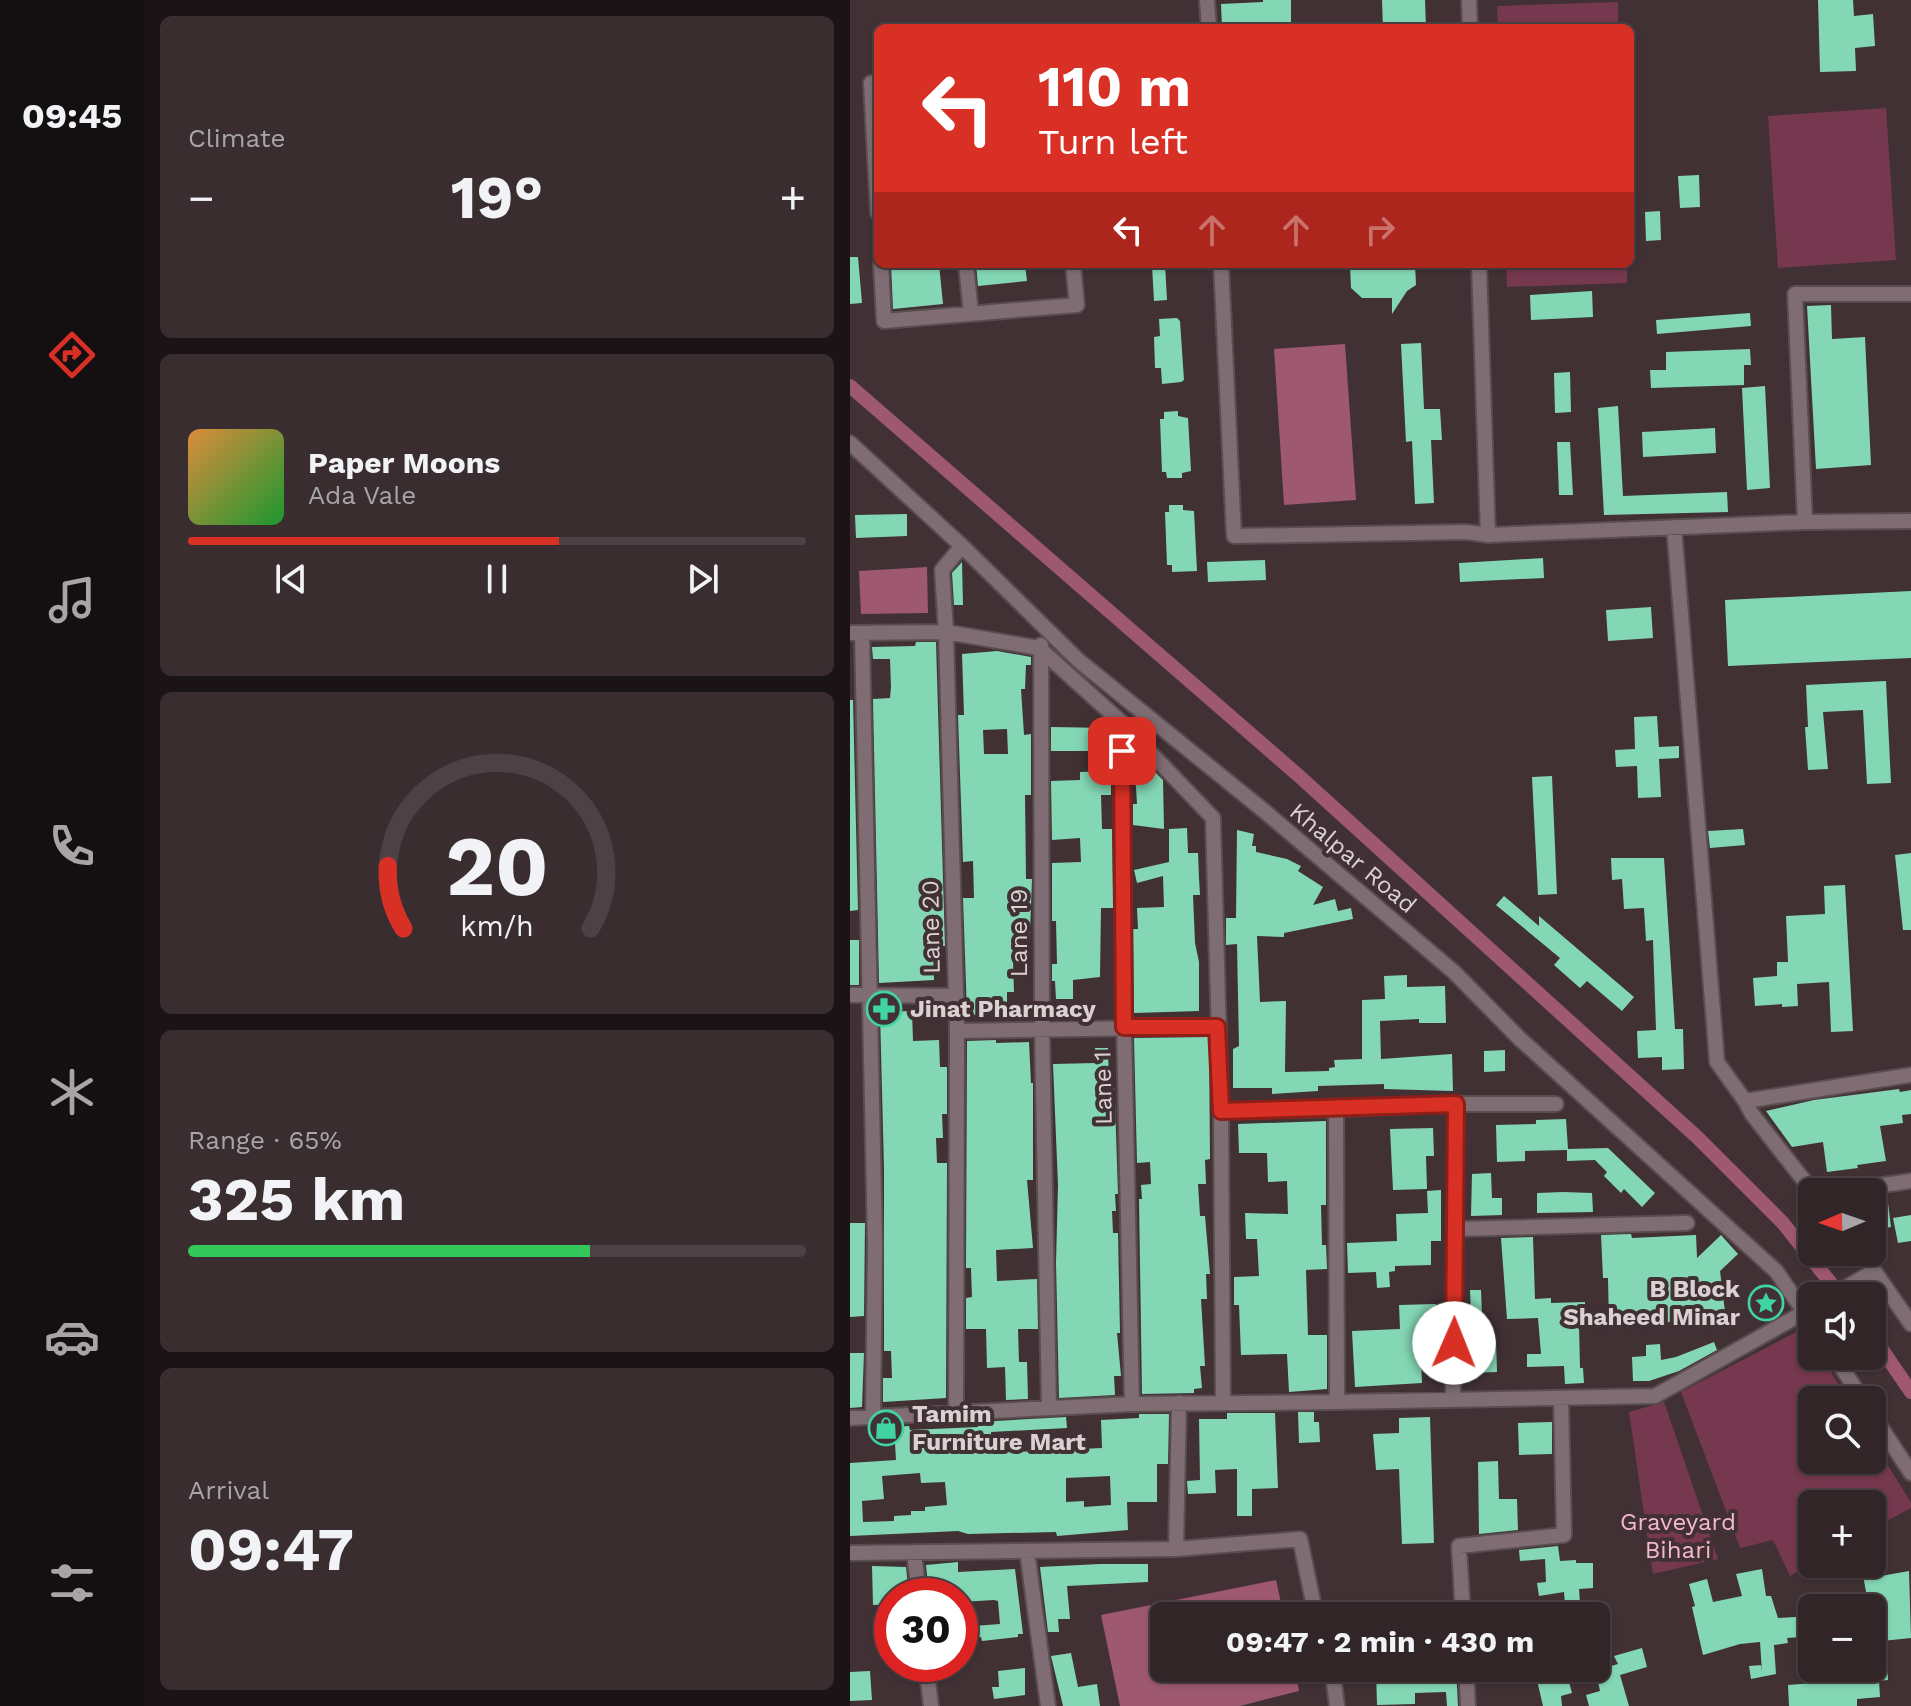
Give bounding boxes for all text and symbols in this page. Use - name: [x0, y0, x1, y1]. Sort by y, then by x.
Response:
- text: 110 m: [1038, 54, 1191, 120]
- icon: left: [906, 56, 1010, 160]
- text: 09:45: [22, 95, 122, 137]
- text: Turn left: [1038, 121, 1188, 163]
- text: Climate: [188, 123, 286, 153]
- text: 19°: [451, 162, 543, 233]
- text: −: [188, 172, 215, 224]
- text: +: [779, 172, 806, 224]
- icon: left: [1106, 208, 1150, 252]
- icon: ahead: [1190, 208, 1234, 252]
- icon: ahead: [1274, 208, 1318, 252]
- icon: right: [1358, 208, 1402, 252]
- icon: directions: [44, 327, 100, 383]
- text: Paper Moons: [308, 445, 500, 480]
- text: Ada Vale: [308, 480, 416, 510]
- icon: previous: [269, 557, 313, 601]
- icon: pause: [475, 557, 519, 601]
- icon: next: [681, 557, 725, 601]
- icon: music: [44, 572, 100, 628]
- pin: [1088, 717, 1156, 785]
- icon: arrive: [1100, 729, 1144, 773]
- street label: Khalpar Road: [1284, 797, 1422, 919]
- icon: phone: [44, 818, 100, 874]
- text: 20: [445, 818, 549, 915]
- street label: Lane 20: [916, 880, 946, 974]
- street label: Lane 19: [1005, 889, 1033, 977]
- text: km/h: [460, 909, 534, 943]
- pharmacy icon: Jinat Pharmacy: [865, 990, 903, 1028]
- place label: Jinat Pharmacy: [910, 995, 1096, 1023]
- street label: Lane 1: [1088, 1051, 1118, 1125]
- icon: climate: [44, 1064, 100, 1120]
- text: Range · 65%: [188, 1125, 342, 1155]
- text: 325 km: [188, 1164, 405, 1235]
- north arrow: [1798, 1178, 1886, 1266]
- map controls: [1798, 1178, 1886, 1682]
- place label: B Block Shaheed Minar: [1563, 1275, 1741, 1331]
- button: sound: [1798, 1282, 1886, 1370]
- place icon: B Block Shaheed Minar: [1747, 1284, 1785, 1322]
- position arrow: [1412, 1301, 1496, 1385]
- icon: car: [44, 1309, 100, 1365]
- button: search: [1798, 1386, 1886, 1474]
- place label: Tamim Furniture Mart: [912, 1400, 1086, 1456]
- shop icon: Tamim Furniture Mart: [867, 1409, 905, 1447]
- text: Arrival: [188, 1475, 269, 1505]
- button: +: [1798, 1490, 1886, 1578]
- park label: Graveyard Bihari: [1620, 1508, 1736, 1564]
- text: 09:47: [188, 1514, 354, 1585]
- icon: filters: [44, 1555, 100, 1611]
- speed limit sign: 30: [874, 1578, 978, 1682]
- button: −: [1798, 1594, 1886, 1682]
- text: 09:47 · 2 min · 430 m: [1226, 1624, 1534, 1659]

